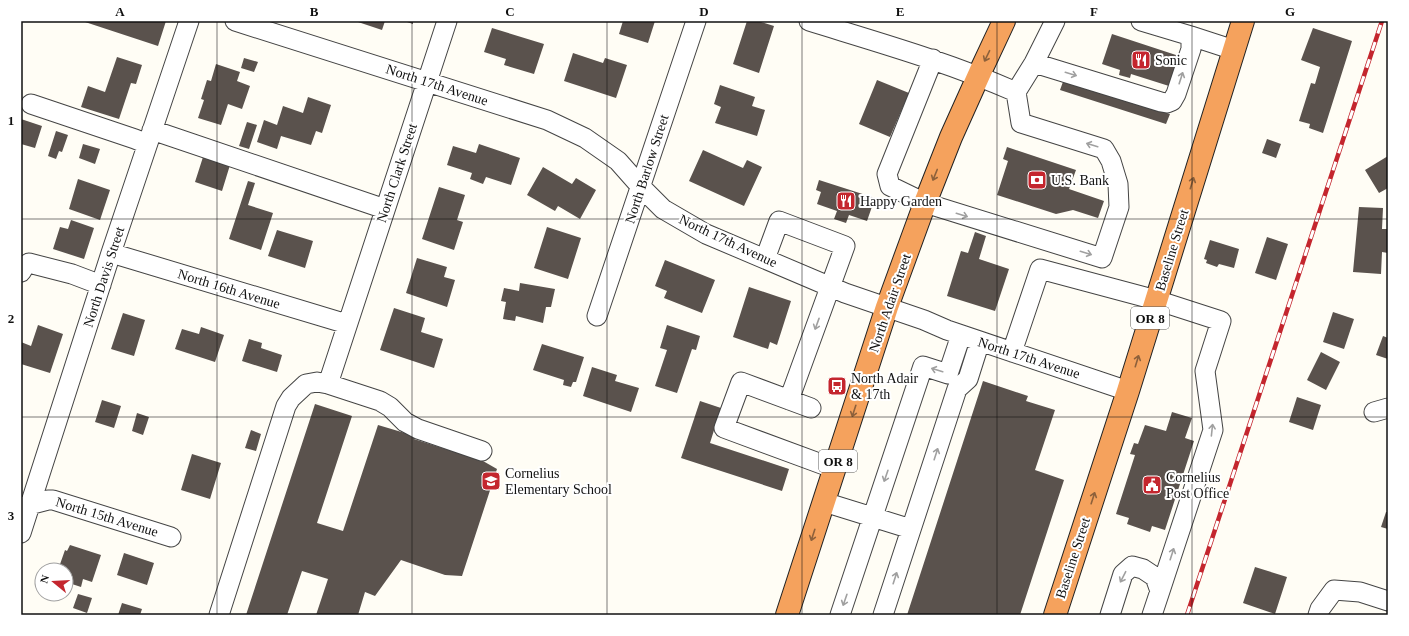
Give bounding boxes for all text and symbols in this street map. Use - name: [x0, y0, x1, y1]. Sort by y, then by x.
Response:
- text: A: [115, 4, 125, 19]
- text: B: [310, 4, 319, 19]
- text: C: [505, 4, 515, 19]
- text: D: [699, 4, 709, 19]
- text: E: [896, 4, 904, 19]
- text: F: [1090, 4, 1098, 19]
- text: G: [1285, 4, 1295, 19]
- restaurant icon: Sonic: [1130, 49, 1152, 71]
- one-way arrow: [983, 50, 990, 62]
- place label: Sonic: [1155, 53, 1187, 68]
- street label: North 17th Avenue: [384, 61, 490, 109]
- one-way arrow: [1065, 71, 1078, 78]
- one-way arrow: [1178, 72, 1185, 85]
- text: 1: [8, 113, 14, 128]
- street label: North Barlow Street: [622, 113, 672, 225]
- street label: North Clark Street: [374, 121, 420, 224]
- one-way arrow: [1085, 141, 1098, 148]
- one-way arrow: [931, 169, 939, 181]
- bank icon: U.S. Bank: [1026, 169, 1048, 191]
- place label: U.S. Bank: [1051, 173, 1109, 188]
- one-way arrow: [1189, 178, 1197, 190]
- restaurant icon: Happy Garden: [835, 190, 857, 212]
- place label: Happy Garden: [860, 194, 942, 209]
- street label: Baseline Street: [1152, 207, 1192, 293]
- street label: North 17th Avenue: [677, 212, 779, 270]
- one-way arrow: [955, 212, 968, 219]
- street label: North Davis Street: [81, 225, 127, 329]
- one-way arrow: [1079, 250, 1092, 257]
- street label: North Adair Street: [866, 252, 914, 354]
- street label: North 16th Avenue: [176, 266, 282, 312]
- road number: OR 8: [1131, 307, 1169, 329]
- text: 2: [8, 311, 14, 326]
- one-way arrow: [812, 317, 820, 329]
- street label: North 17th Avenue: [976, 334, 1082, 382]
- one-way arrow: [1134, 355, 1141, 368]
- one-way arrow: [930, 366, 943, 373]
- place label: North Adair & 17th: [851, 371, 919, 402]
- bus stop icon: North Adair & 17th: [826, 375, 848, 397]
- one-way arrow: [850, 404, 857, 417]
- one-way arrow: [1208, 424, 1215, 437]
- one-way arrow: [932, 449, 940, 461]
- road number: OR 8: [819, 450, 857, 472]
- place label: Cornelius Elementary School: [505, 466, 612, 497]
- school or university icon: Cornelius Elementary School: [480, 470, 502, 492]
- one-way arrow: [882, 470, 889, 483]
- place label: Cornelius Post Office: [1166, 470, 1229, 501]
- public building icon: Cornelius Post Office: [1141, 474, 1163, 496]
- one-way arrow: [1090, 492, 1097, 505]
- street label: North 15th Avenue: [54, 494, 160, 540]
- text: 3: [8, 508, 15, 523]
- street label: Baseline Street: [1053, 515, 1093, 600]
- one-way arrow: [809, 528, 817, 540]
- one-way arrow: [1169, 548, 1177, 560]
- north arrow: [34, 562, 74, 602]
- one-way arrow: [1119, 571, 1126, 583]
- one-way arrow: [892, 572, 899, 585]
- text: N: [38, 573, 51, 585]
- one-way arrow: [841, 593, 848, 606]

